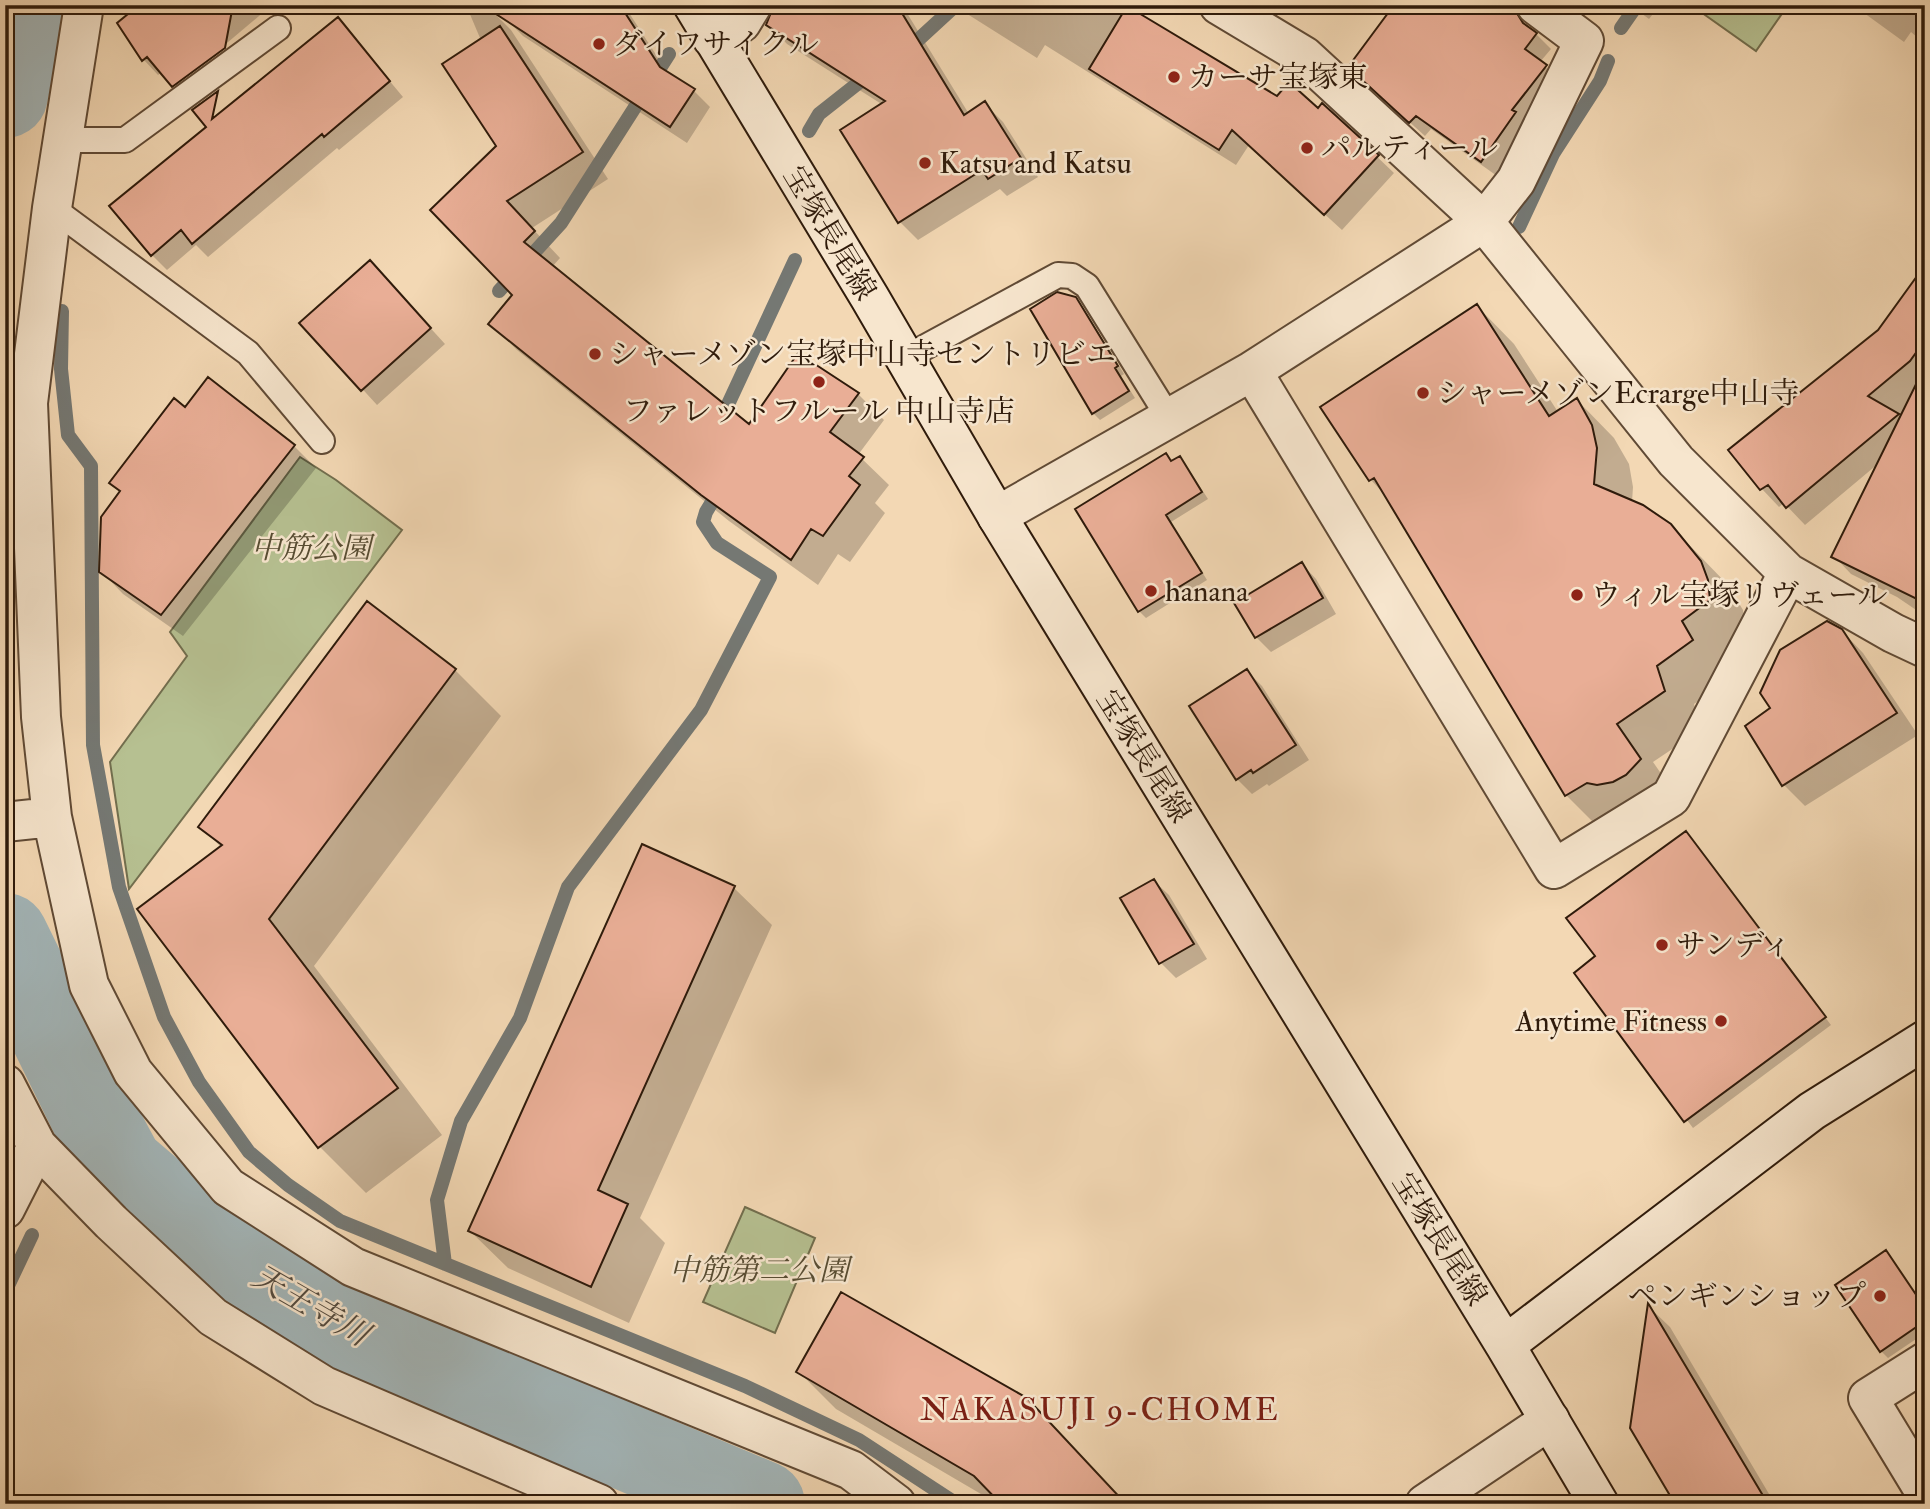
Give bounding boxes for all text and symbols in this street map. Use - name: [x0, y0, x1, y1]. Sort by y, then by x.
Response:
- place label: ダイワサイクル: [613, 26, 819, 63]
- marker: ダイワサイクル: [591, 36, 607, 52]
- place label: カーサ宝塚東: [1188, 59, 1368, 96]
- marker: カーサ宝塚東: [1166, 69, 1182, 85]
- place label: パルティール: [1321, 130, 1498, 167]
- marker: パルティール: [1299, 140, 1315, 156]
- place label: Katsu and Katsu: [939, 145, 1132, 182]
- marker: Katsu and Katsu: [917, 155, 933, 171]
- street label: 宝塚長尾線: [775, 159, 884, 307]
- place label: シャーメゾン宝塚中山寺セントリビエ: [609, 336, 1116, 373]
- marker: シャーメゾン宝塚中山寺セントリビエ: [587, 346, 603, 362]
- marker: ファレットフルール 中山寺店: [811, 374, 827, 390]
- place label: シャーメゾンEcrarge中山寺: [1437, 375, 1800, 412]
- marker: シャーメゾンEcrarge中山寺: [1415, 385, 1431, 401]
- place label: ファレットフルール 中山寺店: [623, 393, 1015, 430]
- park label: 中筋公園: [251, 530, 376, 567]
- place label: hanana: [1165, 573, 1249, 610]
- place label: ウィル宝塚リヴェール: [1591, 577, 1887, 614]
- marker: hanana: [1143, 583, 1159, 599]
- marker: ウィル宝塚リヴェール: [1569, 587, 1585, 603]
- street label: 宝塚長尾線: [1088, 683, 1199, 830]
- place label: サンディ: [1676, 927, 1792, 964]
- marker: サンディ: [1654, 937, 1670, 953]
- place label: Anytime Fitness: [1514, 1003, 1707, 1040]
- marker: Anytime Fitness: [1713, 1013, 1729, 1029]
- street label: 宝塚長尾線: [1384, 1166, 1495, 1313]
- park label: 中筋第二公園: [669, 1252, 854, 1289]
- water label: 天王寺川: [245, 1257, 379, 1357]
- place label: ペンギンショップ: [1628, 1278, 1866, 1315]
- marker: ペンギンショップ: [1872, 1288, 1888, 1304]
- district label: NAKASUJI 9-CHOME: [920, 1390, 1280, 1430]

